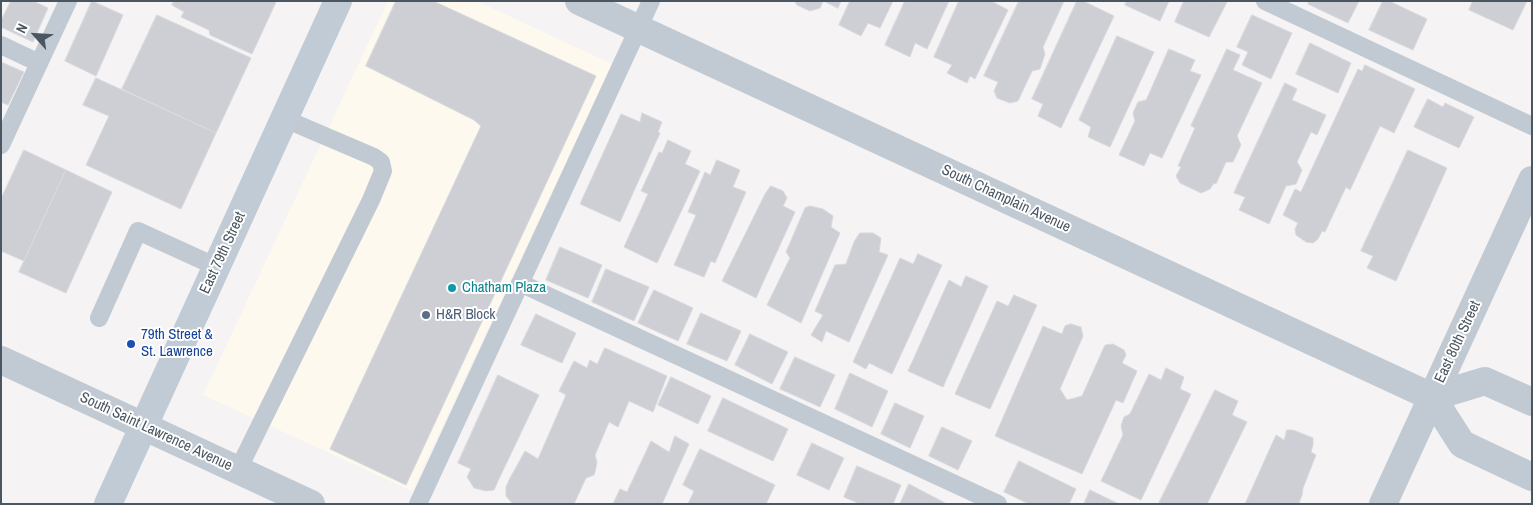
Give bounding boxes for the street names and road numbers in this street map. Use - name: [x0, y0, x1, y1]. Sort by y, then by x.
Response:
- street label: South Champlain Avenue: [939, 161, 1073, 237]
- street label: East 79th Street: [196, 209, 250, 297]
- street label: East 80th Street: [1431, 298, 1485, 386]
- street label: South Saint Lawrence Avenue: [77, 389, 235, 475]

